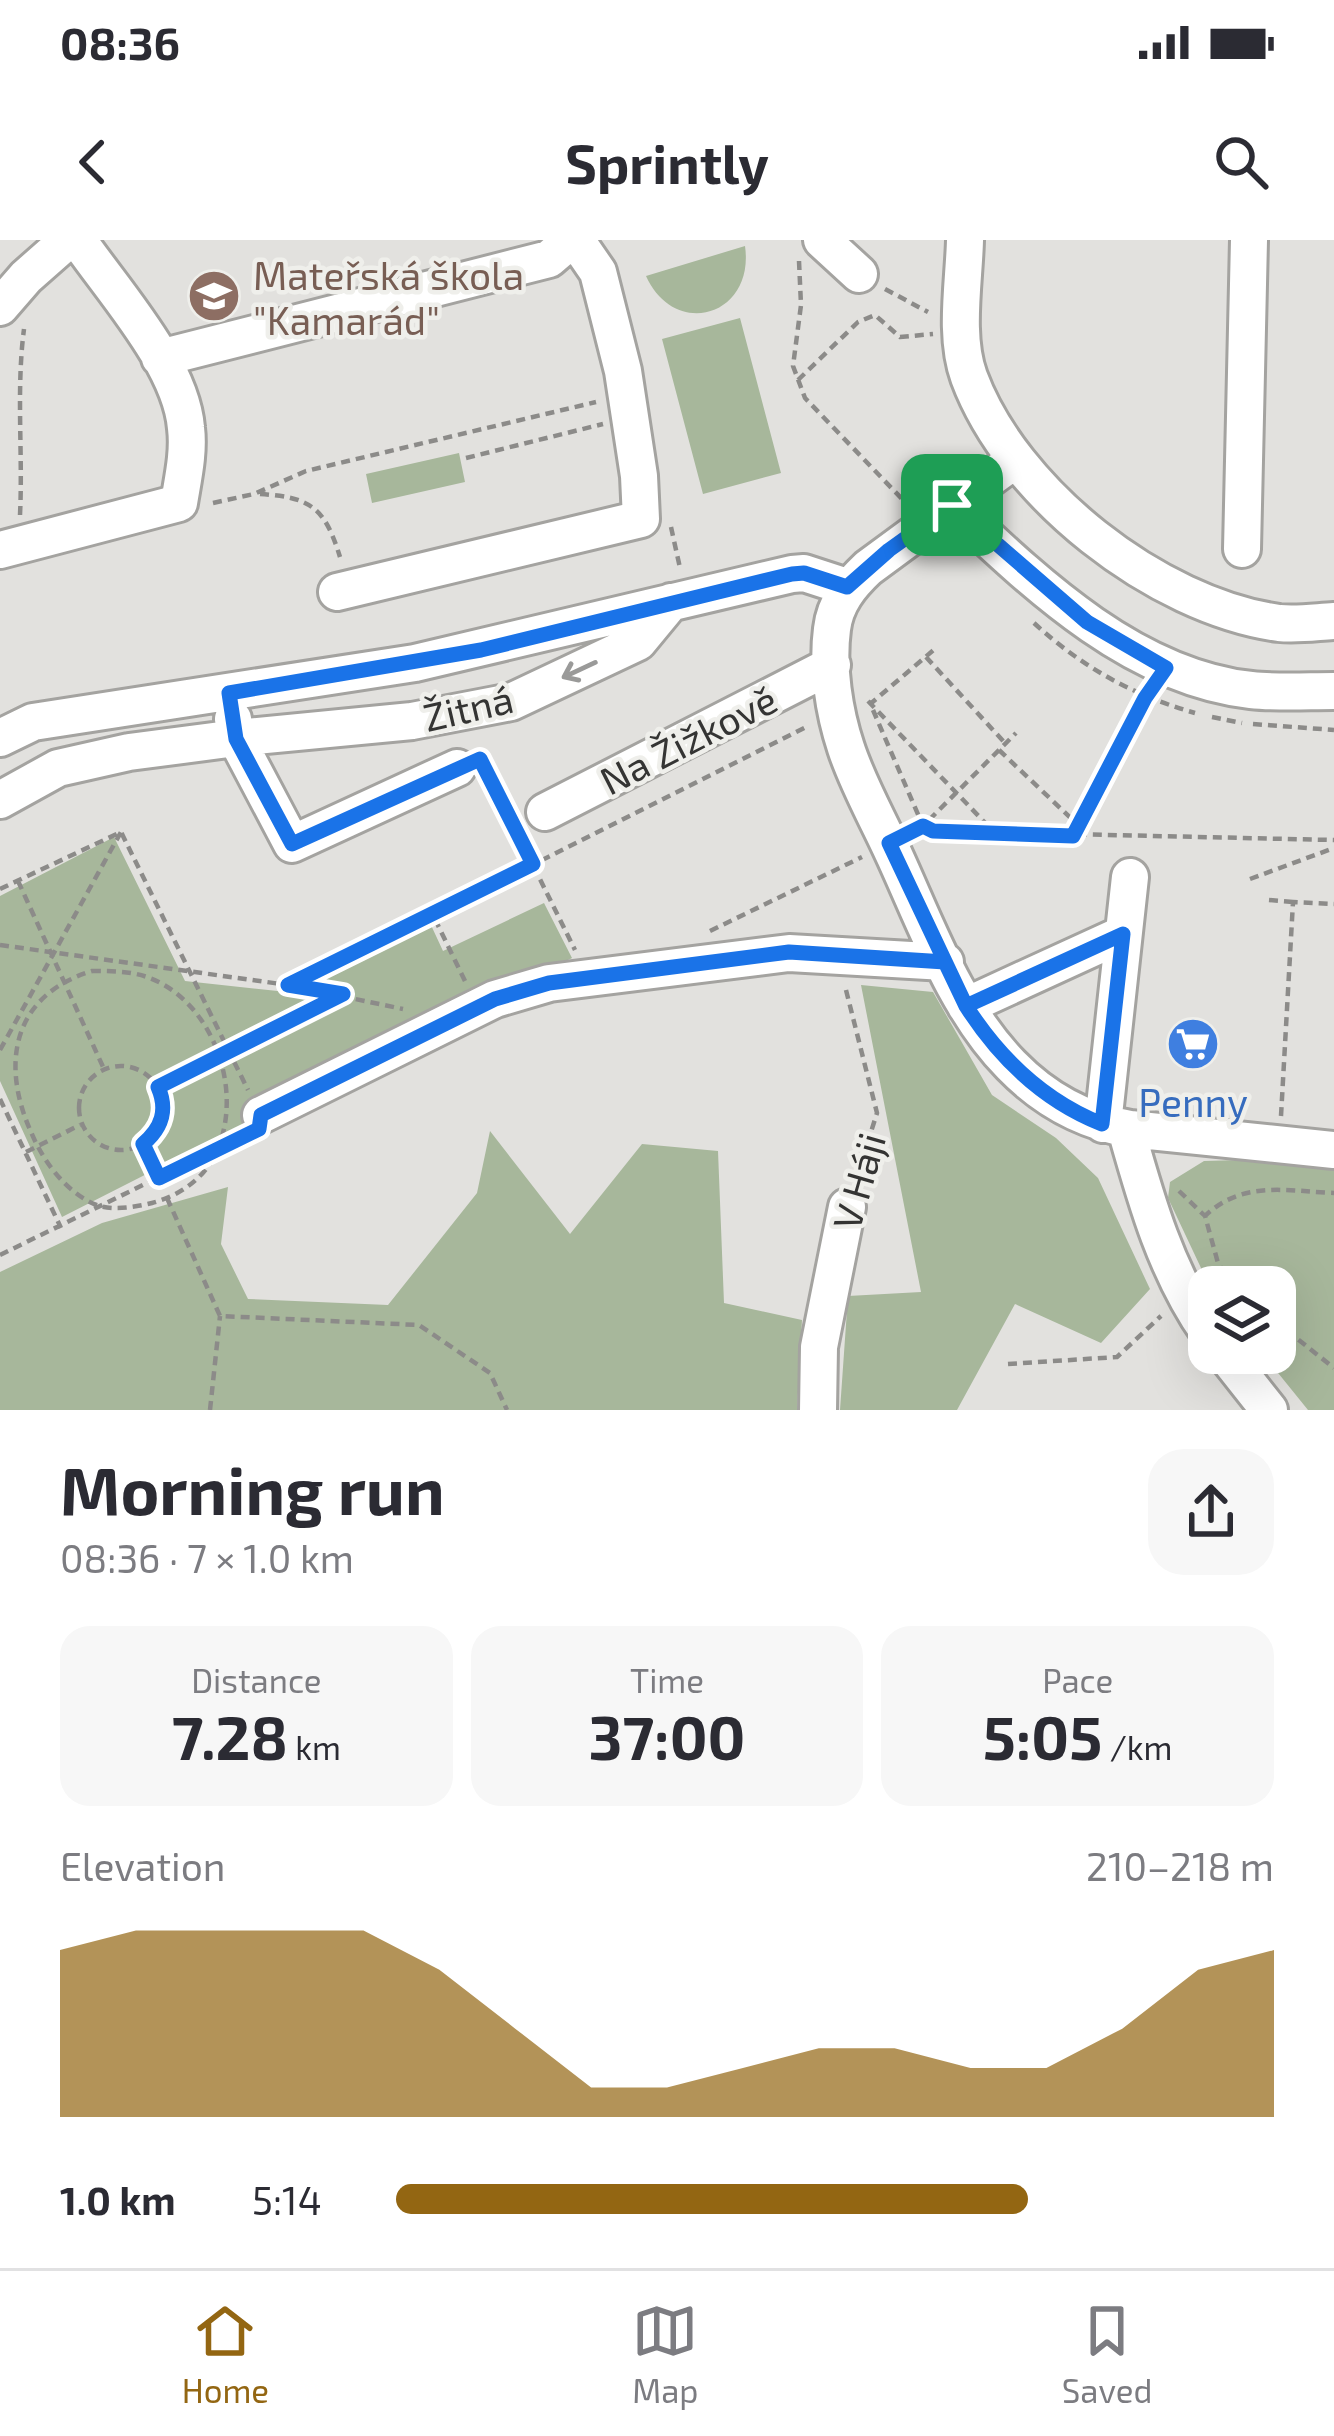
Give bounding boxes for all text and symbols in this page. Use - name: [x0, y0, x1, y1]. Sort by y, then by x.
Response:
- text: 08:36: [60, 15, 180, 69]
- icon: back: [60, 129, 126, 195]
- icon: search: [1208, 129, 1274, 195]
- text: Sprintly: [565, 130, 769, 195]
- place label: Mateřská škola "Kamarád": [253, 251, 524, 343]
- school or university icon: Mateřská škola "Kamarád": [186, 268, 242, 324]
- pin: [901, 454, 1003, 556]
- icon: arrive: [919, 472, 985, 538]
- one-way arrow: [562, 660, 598, 682]
- street label: Žitná: [419, 674, 517, 740]
- street label: Na Žižkově: [592, 675, 784, 803]
- supermarket icon: Penny: [1165, 1016, 1221, 1072]
- place label: Penny: [1138, 1078, 1248, 1125]
- street label: V Háji: [822, 1127, 894, 1235]
- map controls: [1188, 1266, 1296, 1374]
- button: layers: [1188, 1266, 1296, 1374]
- text: Morning run: [60, 1449, 445, 1528]
- button: share: [1148, 1449, 1274, 1575]
- text: 08:36 · 7 × 1.0 km: [60, 1534, 354, 1581]
- text: Distance: [191, 1660, 321, 1700]
- text: Time: [630, 1660, 704, 1700]
- text: Pace: [1042, 1660, 1113, 1700]
- text: 7.28: [172, 1700, 288, 1772]
- text: 37:00: [589, 1700, 745, 1772]
- text: 5:05: [983, 1700, 1102, 1772]
- text: km: [288, 1727, 341, 1767]
- text: /km: [1102, 1727, 1172, 1767]
- text: Elevation: [60, 1842, 225, 1889]
- text: 210–218 m: [1086, 1842, 1274, 1889]
- text: 1.0 km: [60, 2176, 176, 2223]
- text: 5:14: [252, 2176, 322, 2223]
- tab: Home: [182, 2298, 269, 2410]
- tab: Map: [632, 2298, 699, 2410]
- tab: Saved: [1062, 2298, 1152, 2410]

